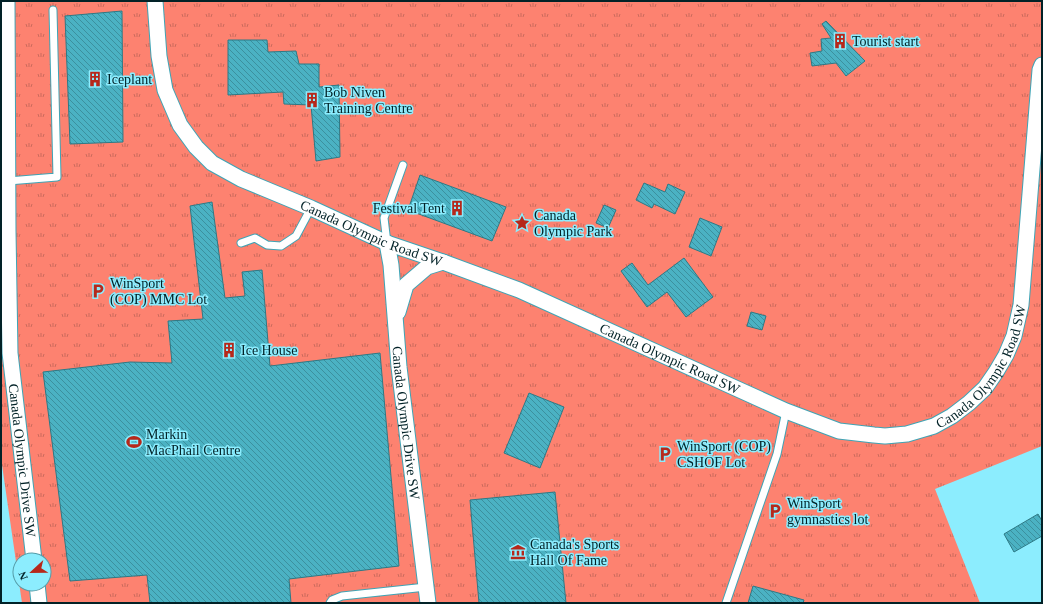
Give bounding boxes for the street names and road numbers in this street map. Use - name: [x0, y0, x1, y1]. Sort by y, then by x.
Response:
- street label: Canada Olympic Road SW: [298, 197, 445, 269]
- street label: Canada Olympic Road SW: [933, 303, 1028, 431]
- street label: Canada Olympic Road SW: [598, 320, 743, 397]
- street label: Canada Olympic Drive SW: [390, 346, 423, 501]
- street label: Canada Olympic Drive SW: [6, 383, 39, 539]

